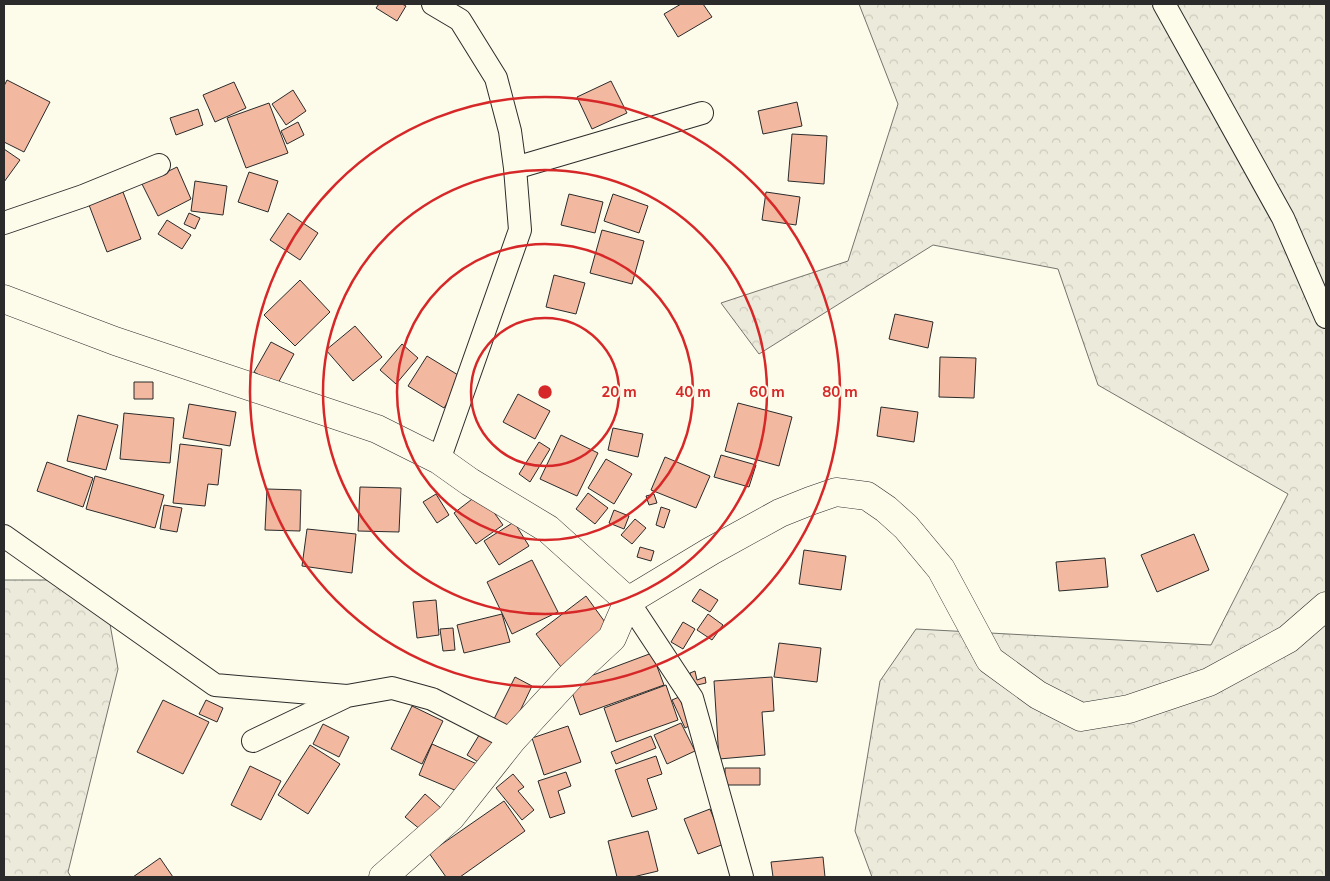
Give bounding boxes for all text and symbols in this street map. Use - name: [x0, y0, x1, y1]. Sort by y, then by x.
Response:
- text: 20 m: [601, 382, 637, 401]
- text: 40 m: [675, 382, 711, 401]
- text: 60 m: [749, 382, 785, 401]
- text: 80 m: [822, 382, 858, 401]
- centre of rings: [536, 383, 554, 401]

